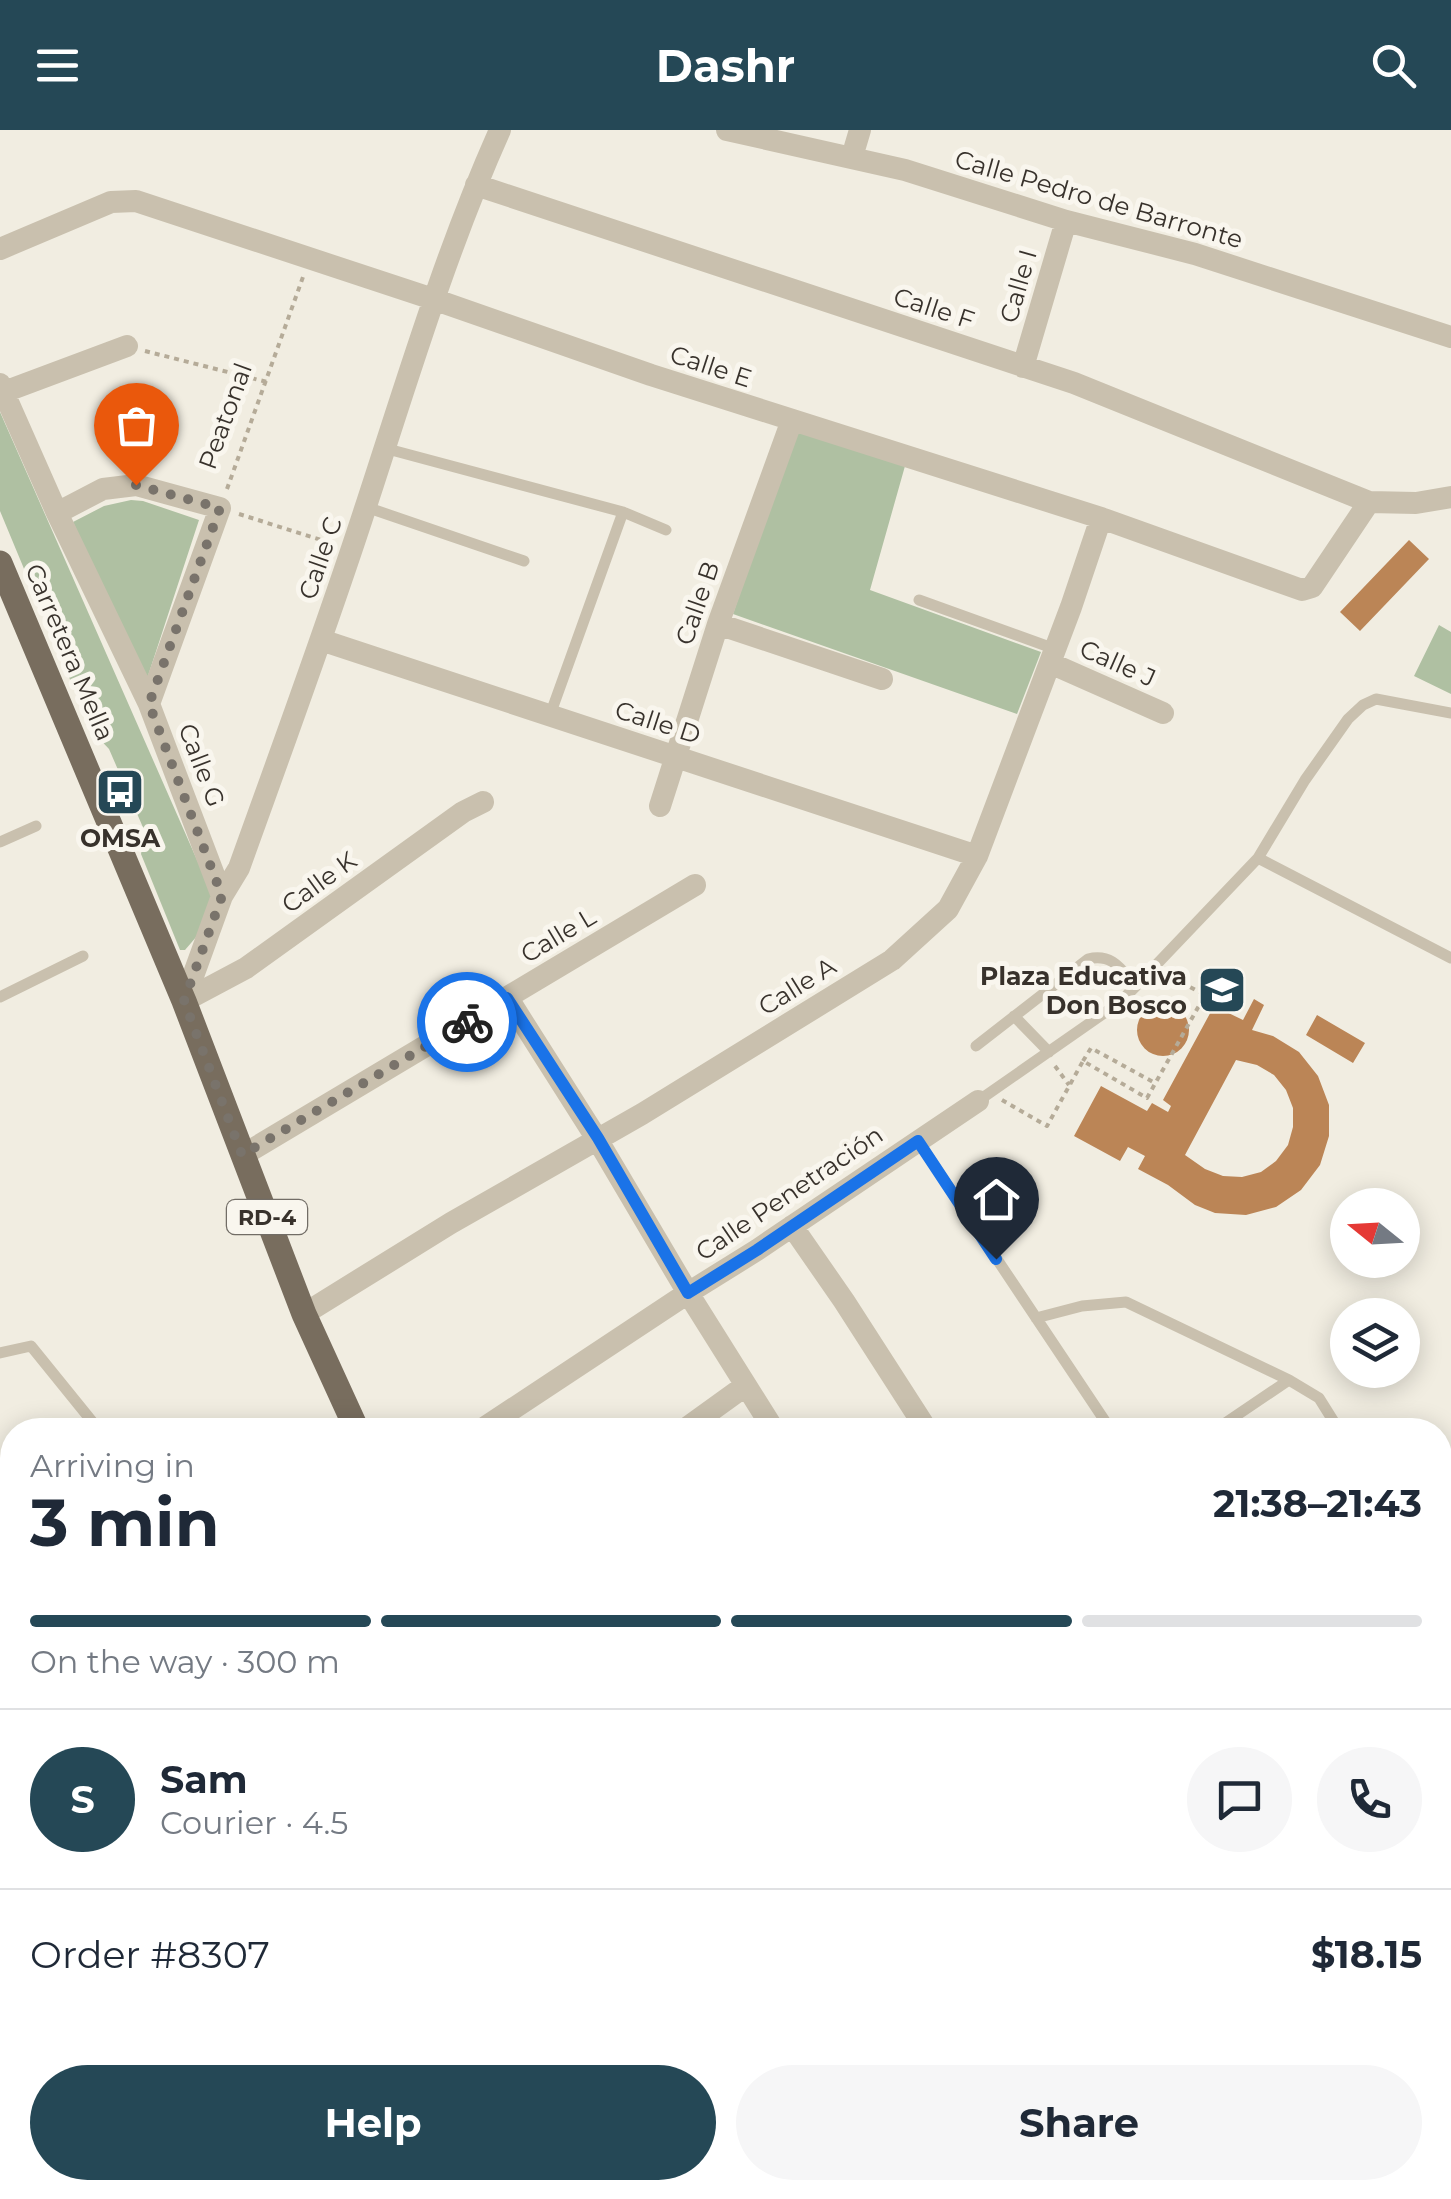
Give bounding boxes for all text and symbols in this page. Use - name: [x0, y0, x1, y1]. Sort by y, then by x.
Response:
- icon: menu: [30, 38, 85, 93]
- text: Dashr: [656, 38, 795, 93]
- icon: search: [1366, 38, 1421, 93]
- street label: Calle Pedro de Barronte: [952, 143, 1246, 255]
- street label: Calle I: [993, 246, 1043, 326]
- street label: Calle F: [890, 281, 978, 335]
- street label: Calle E: [666, 339, 756, 393]
- street label: Peatonal: [192, 359, 258, 473]
- pin: [94, 383, 179, 486]
- icon: bag: [109, 398, 164, 453]
- street label: Calle C: [292, 513, 348, 603]
- street label: Calle B: [669, 557, 725, 649]
- street label: Carretera Mella: [19, 559, 121, 745]
- street label: Calle J: [1075, 633, 1161, 693]
- street label: Calle D: [611, 694, 705, 750]
- street label: Calle G: [172, 719, 232, 811]
- bus stop icon: OMSA: [94, 766, 146, 818]
- place label: OMSA: [80, 823, 161, 853]
- street label: Calle K: [276, 845, 362, 919]
- street label: Calle L: [515, 901, 601, 969]
- street label: Calle A: [753, 951, 841, 1021]
- place label: Plaza Educativa Don Bosco: [980, 961, 1187, 1020]
- school or university icon: Plaza Educativa Don Bosco: [1196, 964, 1248, 1016]
- courier: [417, 972, 517, 1072]
- icon: bike: [440, 995, 495, 1050]
- street label: Calle Penetración: [690, 1119, 888, 1267]
- pin: [954, 1157, 1039, 1260]
- icon: home: [969, 1172, 1024, 1227]
- north arrow: [1330, 1188, 1420, 1278]
- map controls: [1330, 1188, 1420, 1388]
- road number: RD-4: [227, 1200, 307, 1234]
- button: layers: [1330, 1298, 1420, 1388]
- text: Arriving in: [30, 1446, 195, 1485]
- text: 21:38–21:43: [1213, 1480, 1422, 1527]
- text: 3 min: [30, 1483, 220, 1562]
- text: On the way · 300 m: [30, 1642, 340, 1681]
- button: chat: [1187, 1747, 1292, 1852]
- button: phone: [1317, 1747, 1422, 1852]
- text: Sam: [160, 1756, 248, 1803]
- text: S: [70, 1776, 95, 1823]
- text: Courier · 4.5: [160, 1803, 348, 1842]
- text: Order #8307: [30, 1931, 270, 1978]
- text: $18.15: [1311, 1931, 1422, 1978]
- button: Help: [30, 2065, 716, 2180]
- button: Share: [736, 2065, 1422, 2180]

